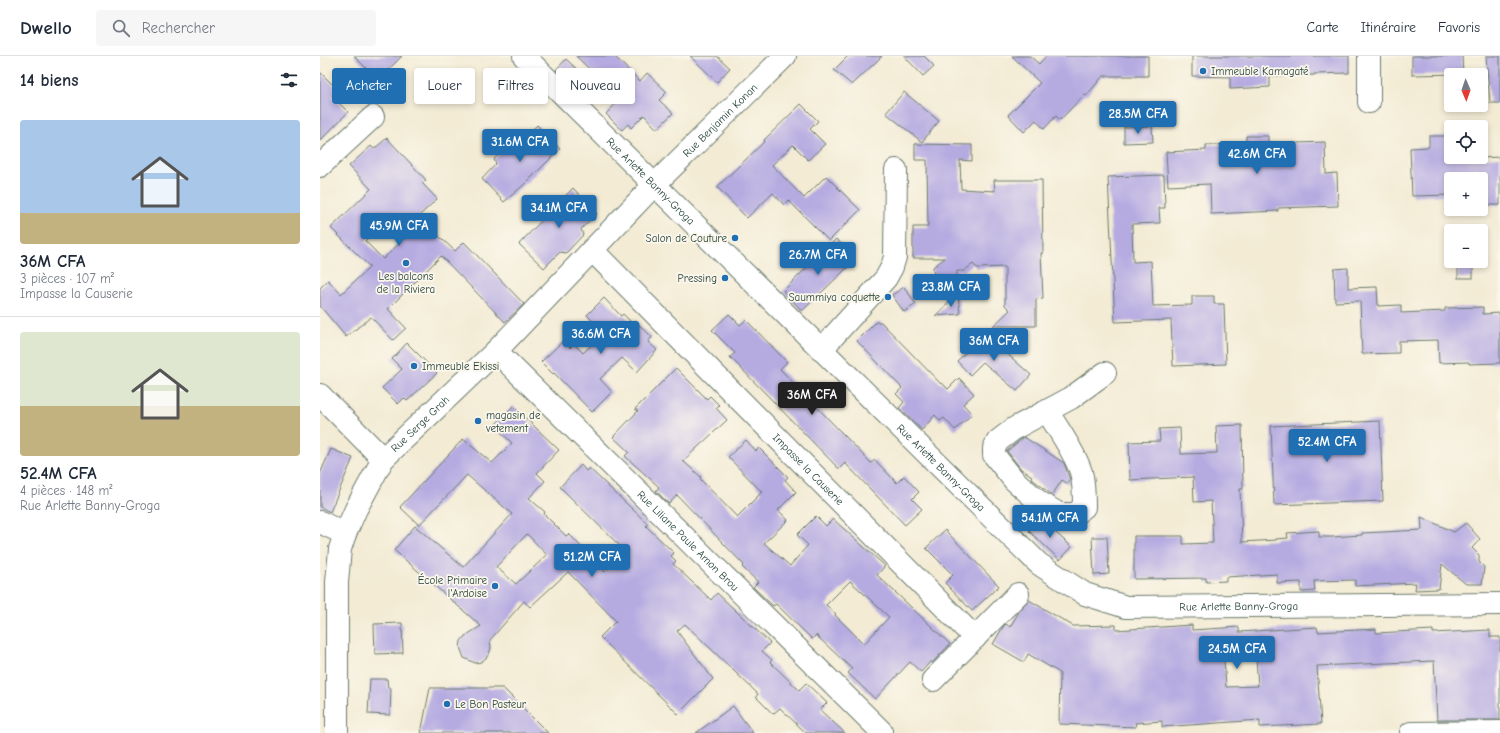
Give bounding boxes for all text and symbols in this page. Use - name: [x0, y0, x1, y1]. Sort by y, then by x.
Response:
- search box: [96, 10, 376, 46]
- text: Dwello: [20, 17, 72, 39]
- icon: search: [110, 17, 132, 39]
- text: Rechercher: [142, 19, 215, 37]
- text: Carte: [1307, 19, 1339, 36]
- text: Itinéraire: [1361, 19, 1416, 36]
- text: Favoris: [1438, 19, 1480, 36]
- place label: Immeuble Kamagaté: [1211, 65, 1309, 78]
- marker: Immeuble Kamagaté: [1198, 66, 1208, 76]
- chip: Acheter: [332, 68, 406, 104]
- chip: Louer: [414, 68, 475, 104]
- chip: Filtres: [483, 68, 548, 104]
- chip: Nouveau: [556, 68, 635, 104]
- north arrow: [1444, 68, 1488, 112]
- map controls: [1444, 68, 1488, 268]
- icon: filters: [278, 69, 300, 91]
- text: 14 biens: [20, 71, 78, 90]
- street label: Rue Benjamin Konan: [680, 81, 760, 160]
- pin: 28.5M CFA: [1092, 101, 1184, 135]
- text: 28.5M CFA: [1108, 106, 1168, 121]
- button: locate: [1444, 120, 1488, 164]
- pin: 31.6M CFA: [474, 129, 566, 163]
- text: 31.6M CFA: [491, 134, 549, 149]
- street label: Rue Arlette Banny-Groga: [604, 135, 697, 228]
- pin: 42.6M CFA: [1211, 141, 1303, 175]
- icon: home: [124, 146, 196, 218]
- text: 42.6M CFA: [1228, 146, 1286, 161]
- button: +: [1444, 172, 1488, 216]
- pin: 34.1M CFA: [513, 195, 605, 229]
- text: 34.1M CFA: [531, 200, 587, 215]
- pin: 45.9M CFA: [353, 213, 445, 247]
- text: 45.9M CFA: [370, 218, 428, 233]
- button: −: [1444, 224, 1488, 268]
- place label: Salon de Couture: [646, 232, 727, 245]
- marker: Salon de Couture: [730, 233, 740, 243]
- pin: 26.7M CFA: [772, 242, 864, 276]
- text: 26.7M CFA: [789, 247, 847, 262]
- text: 36M CFA: [20, 252, 85, 271]
- marker: Les balcons de la Riviera: [401, 258, 411, 268]
- place label: Les balcons de la Riviera: [377, 270, 435, 296]
- text: 3 pièces · 107 m²: [20, 271, 114, 286]
- place label: Pressing: [678, 272, 717, 285]
- marker: Pressing: [720, 273, 730, 283]
- pin: 23.8M CFA: [905, 274, 997, 308]
- text: 23.8M CFA: [922, 279, 980, 294]
- text: Impasse la Causerie: [20, 286, 133, 301]
- place label: Saummiya coquette: [788, 291, 880, 304]
- marker: Saummiya coquette: [883, 292, 893, 302]
- pin: 36.6M CFA: [555, 321, 647, 355]
- text: 36.6M CFA: [571, 326, 631, 341]
- pin: 36M CFA: [957, 328, 1031, 362]
- text: 36M CFA: [969, 333, 1019, 348]
- icon: home: [124, 358, 196, 430]
- place label: Immeuble Ekissi: [422, 360, 499, 373]
- marker: Immeuble Ekissi: [409, 361, 419, 371]
- pin: 36M CFA: [775, 382, 849, 416]
- text: 36M CFA: [787, 387, 837, 402]
- street label: Rue Serge Grah: [388, 393, 452, 455]
- place label: magasin de vetement: [485, 409, 541, 435]
- marker: magasin de vetement: [473, 416, 483, 426]
- street label: Rue Arlette Banny-Groga: [894, 422, 988, 514]
- pin: 52.4M CFA: [1281, 429, 1373, 463]
- street label: Impasse la Causerie: [770, 431, 847, 508]
- text: 52.4M CFA: [1298, 434, 1356, 449]
- text: 52.4M CFA: [20, 464, 97, 483]
- text: 4 pièces · 148 m²: [20, 483, 113, 498]
- street label: Rue Liliane Paule Amon Brou: [634, 488, 741, 594]
- text: Rue Arlette Banny-Groga: [20, 498, 160, 513]
- pin: 54.1M CFA: [1004, 505, 1096, 539]
- text: 54.1M CFA: [1021, 510, 1079, 525]
- pin: 51.2M CFA: [546, 544, 638, 578]
- text: 51.2M CFA: [563, 549, 621, 564]
- place label: École Primaire l'Ardoise: [418, 573, 487, 600]
- marker: École Primaire l'Ardoise: [490, 581, 500, 591]
- street label: Rue Arlette Banny-Groga: [1179, 600, 1298, 614]
- pin: 24.5M CFA: [1191, 636, 1283, 670]
- text: 24.5M CFA: [1208, 641, 1266, 656]
- place label: Le Bon Pasteur: [455, 698, 527, 711]
- marker: Le Bon Pasteur: [442, 699, 452, 709]

